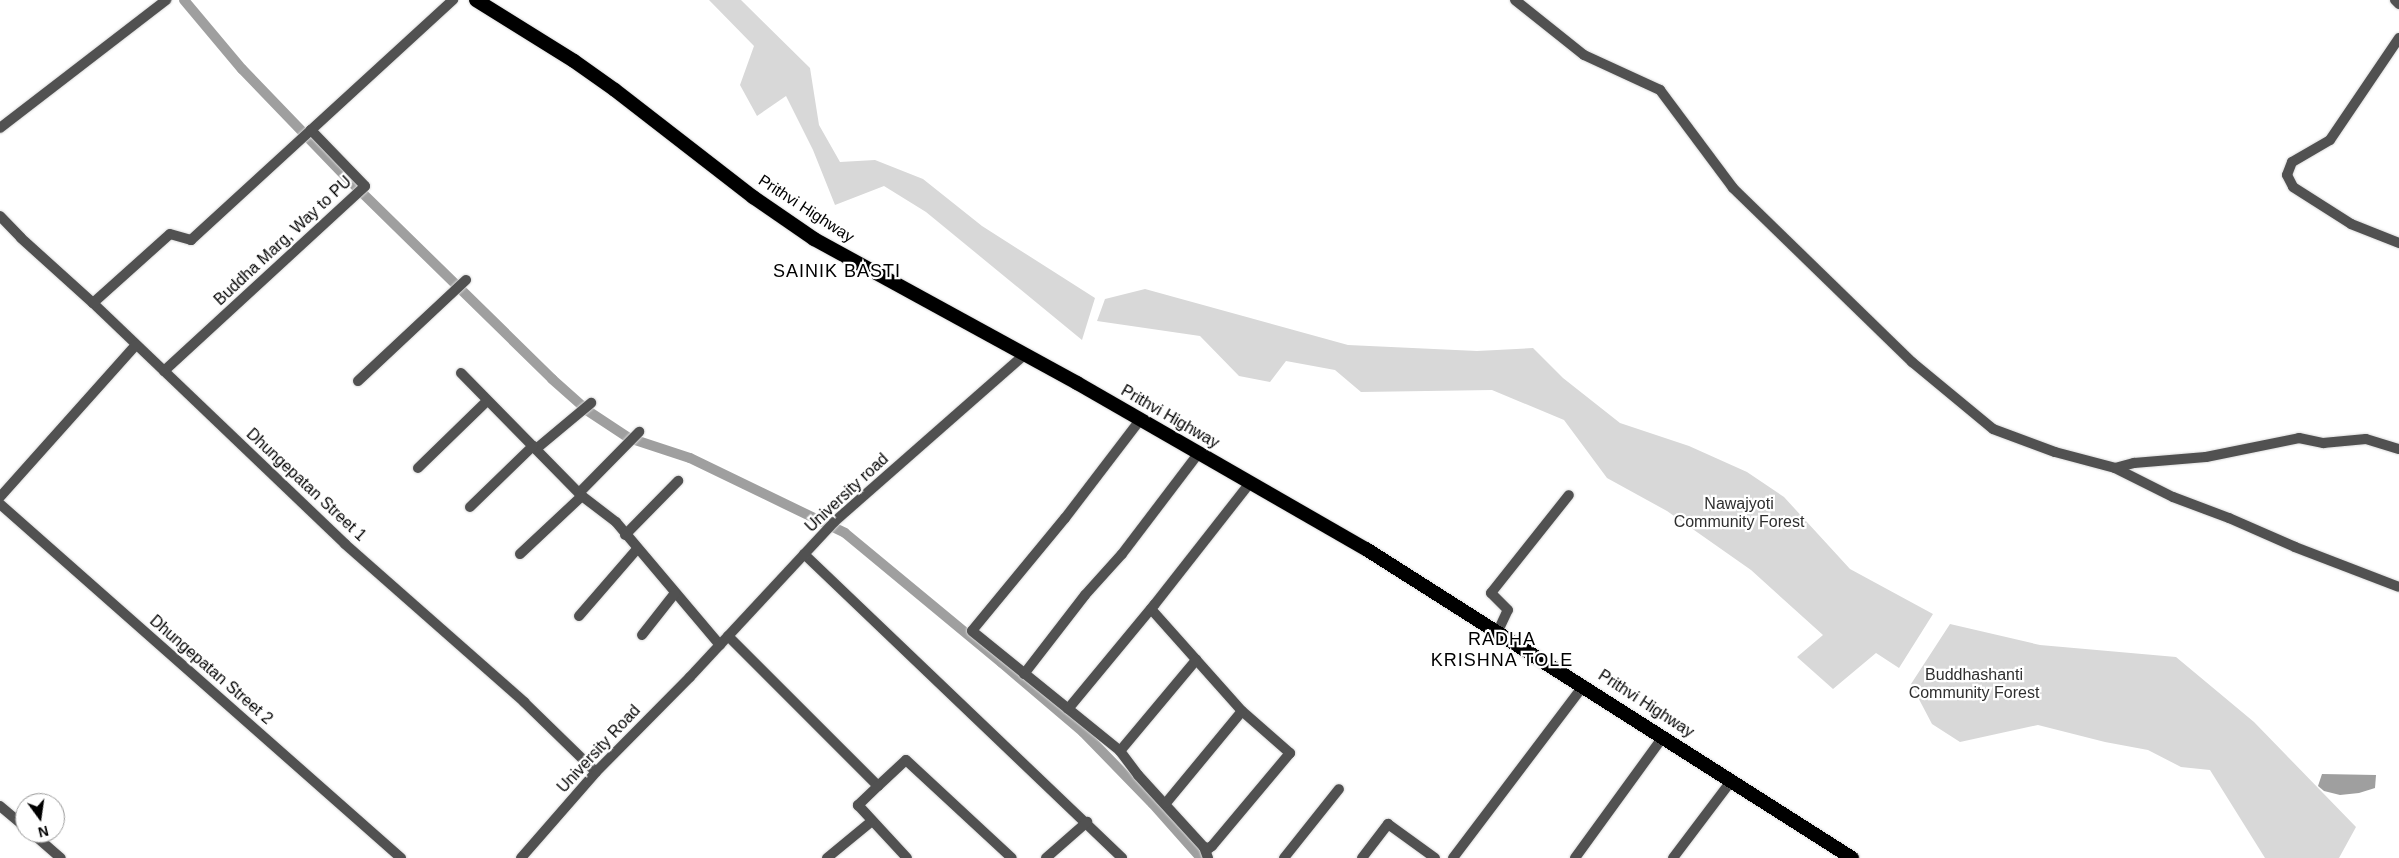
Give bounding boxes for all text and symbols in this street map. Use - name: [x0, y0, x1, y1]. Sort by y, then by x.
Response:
- street label: Prithvi Highway: [755, 171, 857, 247]
- street label: Buddha Marg, Way to PU: [210, 172, 356, 310]
- district label: SAINIK BASTI: [771, 260, 903, 282]
- street label: Prithvi Highway: [1117, 381, 1223, 453]
- street label: Dhungepatan Street 1: [242, 425, 370, 545]
- street label: University road: [801, 450, 893, 536]
- park label: Nawajyoti Community Forest: [1674, 494, 1804, 532]
- street label: Dhungepatan Street 2: [146, 611, 276, 729]
- district label: RADHA KRISHNA TOLE: [1429, 629, 1575, 672]
- park label: Buddhashanti Community Forest: [1909, 665, 2039, 703]
- street label: Prithvi Highway: [1595, 666, 1697, 742]
- street label: University Road: [553, 701, 645, 797]
- north arrow: [15, 793, 65, 843]
- text: N: [37, 823, 50, 841]

